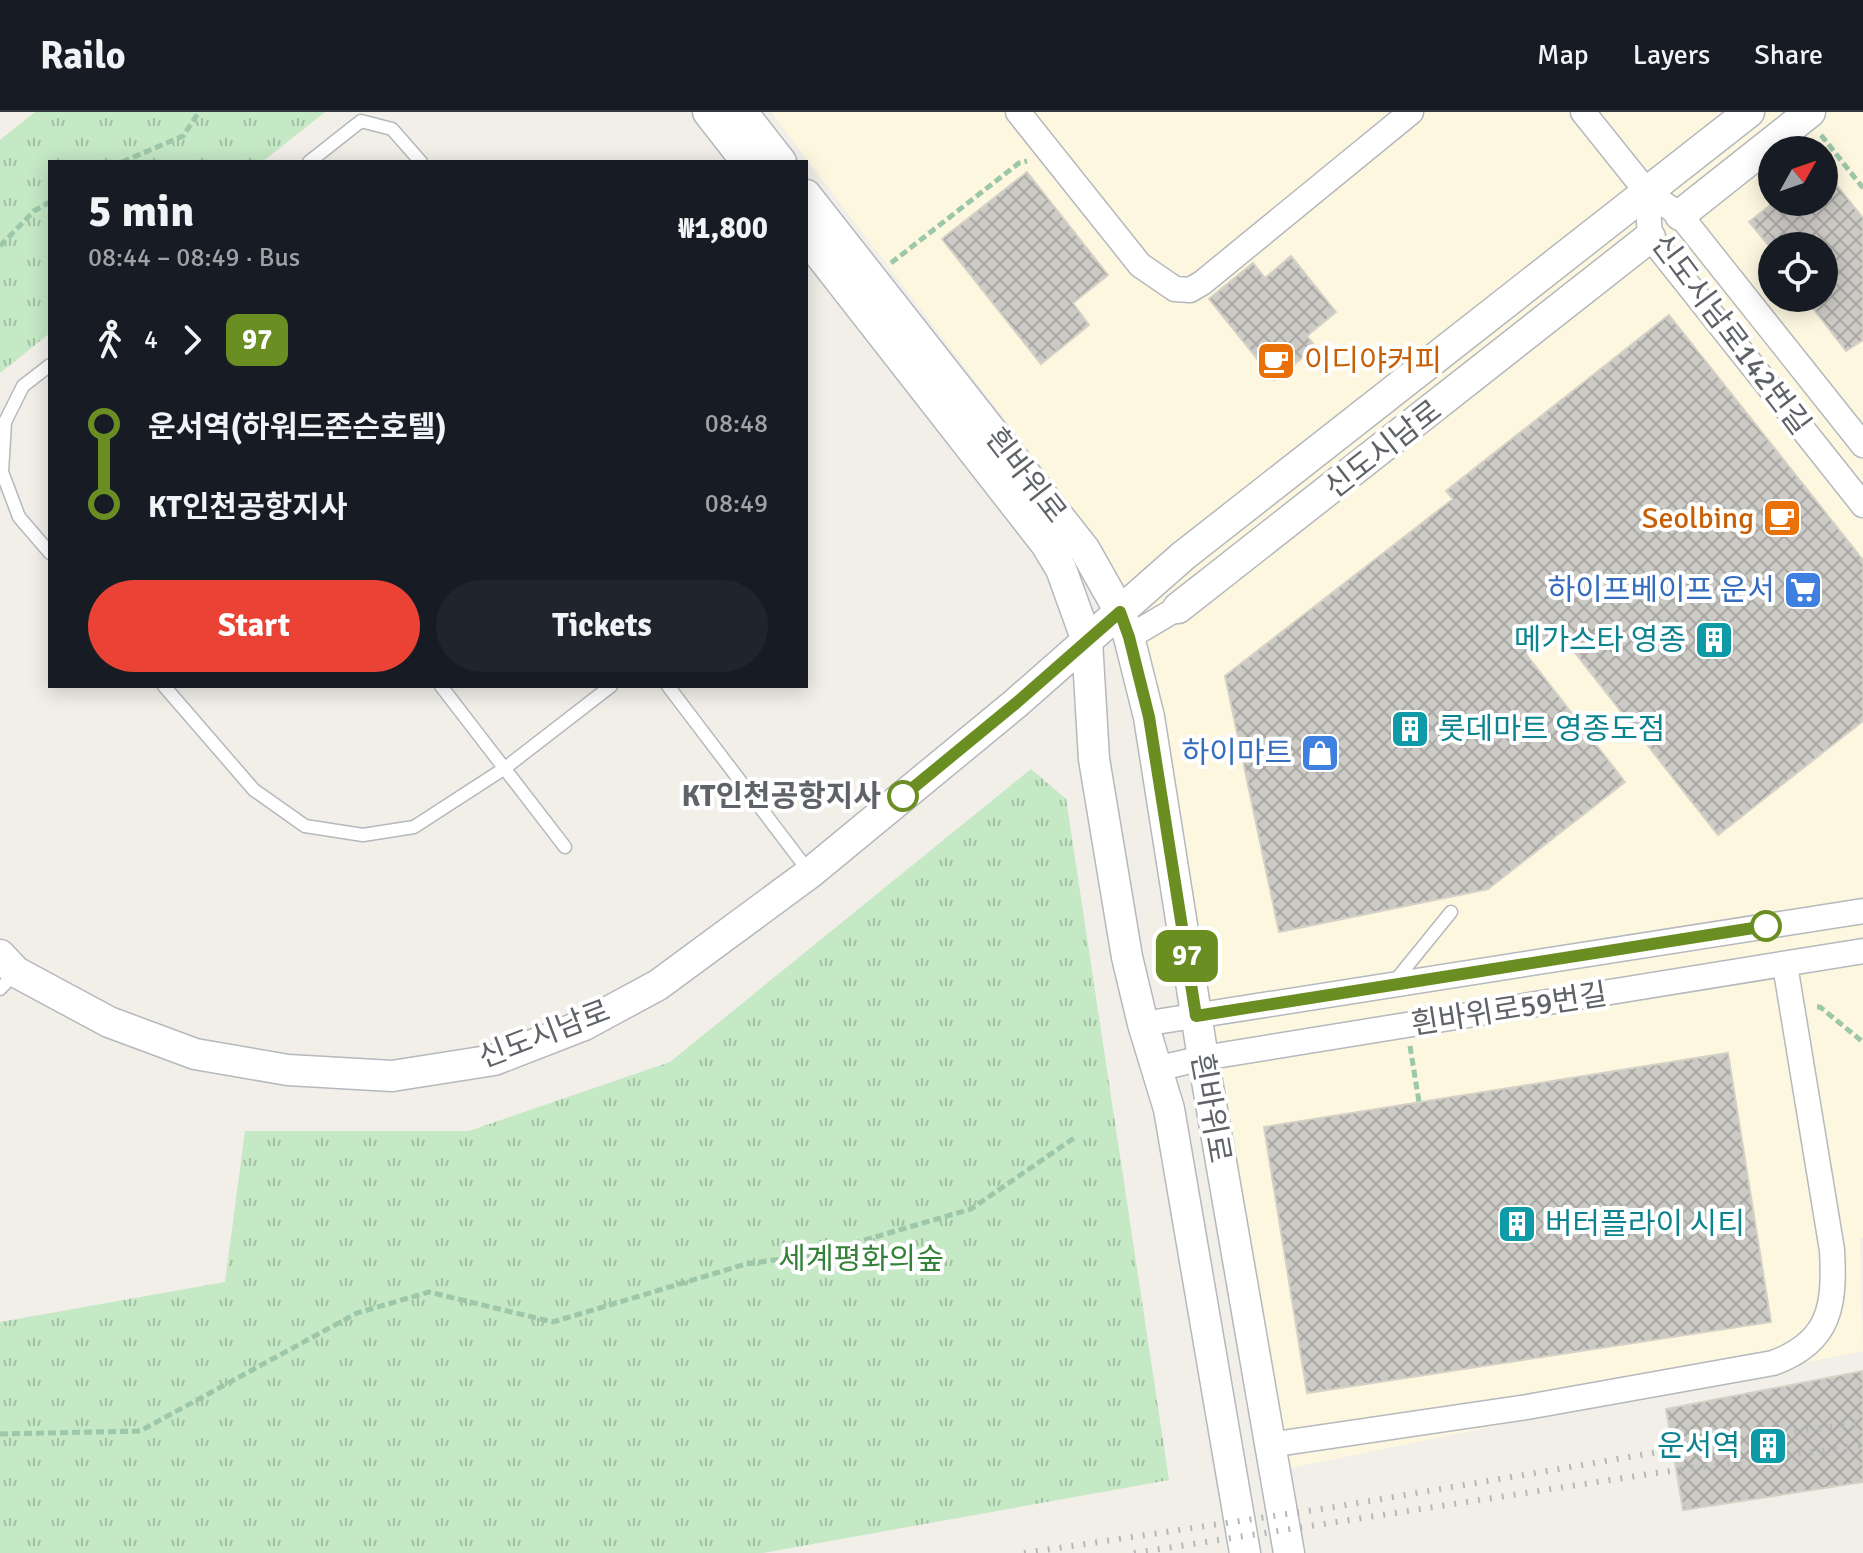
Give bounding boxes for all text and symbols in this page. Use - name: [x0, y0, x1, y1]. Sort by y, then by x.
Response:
- text: Railo: [40, 32, 125, 79]
- text: Map: [1537, 38, 1589, 72]
- text: Layers: [1633, 38, 1710, 72]
- text: Share: [1754, 38, 1823, 72]
- north arrow: [1758, 136, 1838, 216]
- map controls: [1758, 136, 1838, 312]
- text: 5 min: [88, 185, 194, 239]
- text: ₩1,800: [678, 210, 768, 247]
- street label: 신도시남로142번길: [1643, 227, 1818, 442]
- button: locate: [1758, 232, 1838, 312]
- text: 08:44 – 08:49 · Bus: [88, 242, 300, 274]
- icon: walk: [88, 318, 132, 362]
- icon: forward: [170, 318, 214, 362]
- text: 97: [242, 323, 272, 357]
- text: 4: [144, 324, 158, 356]
- cafe icon: 이디야커피: [1255, 340, 1297, 382]
- place label: 이디야커피: [1304, 343, 1442, 380]
- street label: 신도시남로: [1318, 392, 1449, 506]
- text: 08:48: [705, 408, 768, 440]
- text: 운서역(하워드존슨호텔): [148, 409, 447, 446]
- street label: 흰바위로: [977, 420, 1074, 530]
- text: 08:49: [705, 488, 768, 520]
- text: KT인천공항지사: [148, 489, 348, 526]
- cafe icon: Seolbing: [1761, 497, 1803, 539]
- place label: Seolbing: [1642, 500, 1754, 537]
- supermarket icon: 하이프베이프 운서: [1782, 569, 1824, 611]
- place label: 하이프베이프 운서: [1548, 572, 1775, 609]
- button: Start: [88, 580, 420, 672]
- button: Tickets: [436, 580, 768, 672]
- building icon: 메가스타 영종: [1693, 619, 1735, 661]
- place label: 메가스타 영종: [1514, 622, 1686, 659]
- building icon: 롯데마트 영종도점: [1389, 708, 1431, 750]
- place label: 롯데마트 영종도점: [1438, 711, 1665, 748]
- shop icon: 하이마트: [1299, 732, 1341, 774]
- place label: 하이마트: [1182, 735, 1292, 772]
- place label: KT인천공항지사: [681, 778, 881, 815]
- marker: KT인천공항지사: [888, 781, 918, 811]
- unlabelled marker: [1751, 911, 1781, 941]
- line badge: 97: [1151, 930, 1223, 982]
- text: 97: [1172, 939, 1202, 973]
- street label: 흰바위로59번길: [1408, 976, 1610, 1043]
- street label: 신도시남로: [473, 992, 615, 1076]
- street label: 흰바위로: [1183, 1051, 1238, 1166]
- building icon: 버터플라이 시티: [1496, 1203, 1538, 1245]
- place label: 버터플라이 시티: [1545, 1206, 1745, 1243]
- park label: 세계평화의숲: [778, 1241, 944, 1278]
- building icon: 운서역: [1747, 1425, 1789, 1467]
- place label: 운서역: [1657, 1428, 1740, 1465]

